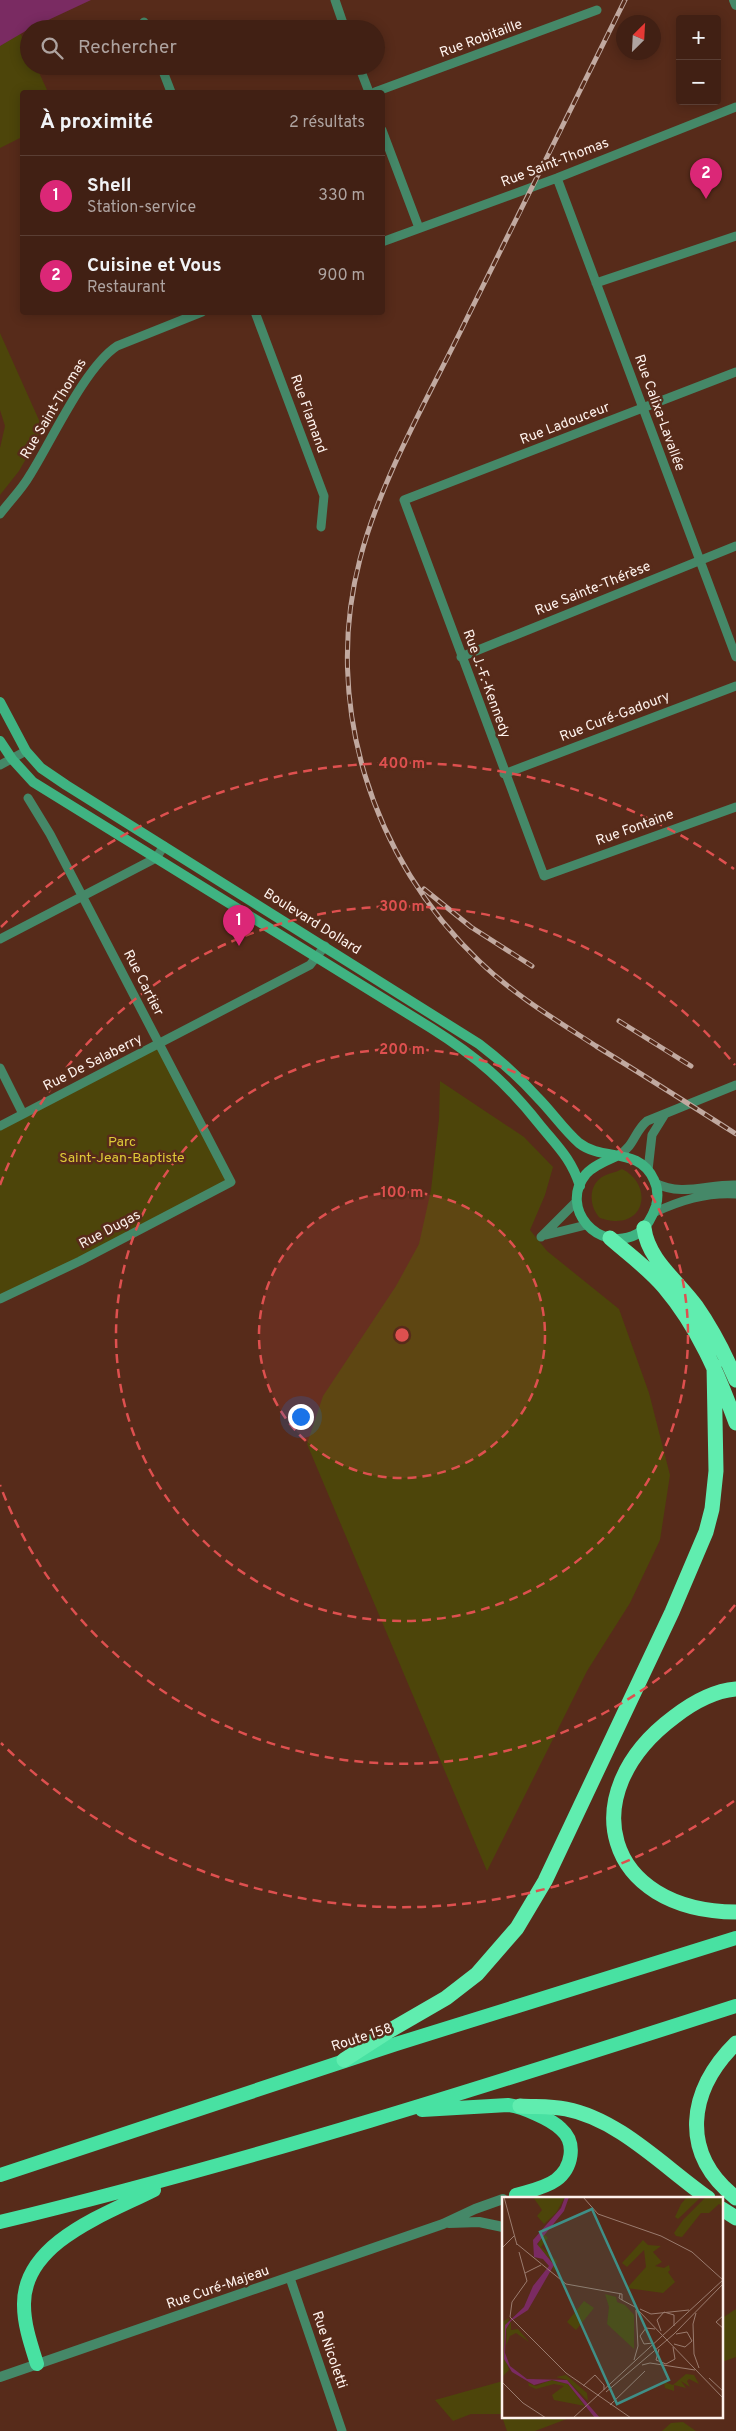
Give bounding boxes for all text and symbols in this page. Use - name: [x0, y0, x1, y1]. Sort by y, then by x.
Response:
- north arrow: [616, 15, 661, 60]
- map controls: [676, 15, 721, 105]
- button: +: [676, 15, 721, 60]
- street label: Rue Robitaille: [437, 16, 525, 62]
- search box: [20, 20, 385, 75]
- icon: search: [38, 34, 66, 62]
- text: Rechercher: [78, 36, 177, 60]
- button: −: [676, 60, 721, 105]
- text: À proximité: [40, 109, 153, 136]
- text: 2 résultats: [289, 113, 365, 133]
- street label: Rue Saint-Thomas: [499, 135, 611, 191]
- pin: 2: [690, 158, 722, 199]
- text: Shell: [87, 174, 132, 198]
- text: 1: [53, 186, 59, 206]
- text: 330 m: [318, 186, 365, 206]
- text: Station-service: [87, 198, 196, 218]
- text: Cuisine et Vous: [87, 254, 222, 278]
- text: 2: [51, 266, 61, 286]
- text: 900 m: [318, 266, 365, 286]
- text: Restaurant: [87, 278, 166, 298]
- street label: Rue Calixa-Lavallée: [630, 352, 688, 474]
- street label: Rue Saint-Thomas: [17, 356, 91, 462]
- street label: Rue Flamand: [286, 372, 330, 456]
- street label: Rue Ladouceur: [518, 399, 613, 449]
- street label: Rue Sainte-Thérèse: [533, 558, 653, 620]
- street label: Rue J.-F.-Kennedy: [458, 627, 514, 741]
- street label: Rue Curé-Gadoury: [557, 688, 673, 746]
- text: 400 m: [379, 755, 425, 774]
- street label: Rue Fontaine: [594, 806, 676, 850]
- street label: Boulevard Dollard: [260, 885, 364, 959]
- text: 300 m: [379, 898, 425, 917]
- pin: 1: [223, 905, 255, 946]
- street label: Rue Cartier: [119, 947, 167, 1019]
- street label: Rue De Salaberry: [41, 1031, 145, 1095]
- text: 200 m: [379, 1041, 425, 1060]
- park label: Parc Saint-Jean-Baptiste: [59, 1134, 185, 1167]
- text: 100 m: [381, 1184, 423, 1203]
- street label: Rue Dugas: [76, 1207, 144, 1253]
- centre of rings: [393, 1326, 411, 1344]
- your location: [288, 1404, 314, 1430]
- street label: Route 158: [329, 2020, 395, 2056]
- inset map: [502, 2197, 724, 2418]
- street label: Rue Curé-Majeau: [164, 2262, 272, 2314]
- street label: Rue Nicoletti: [308, 2309, 350, 2391]

